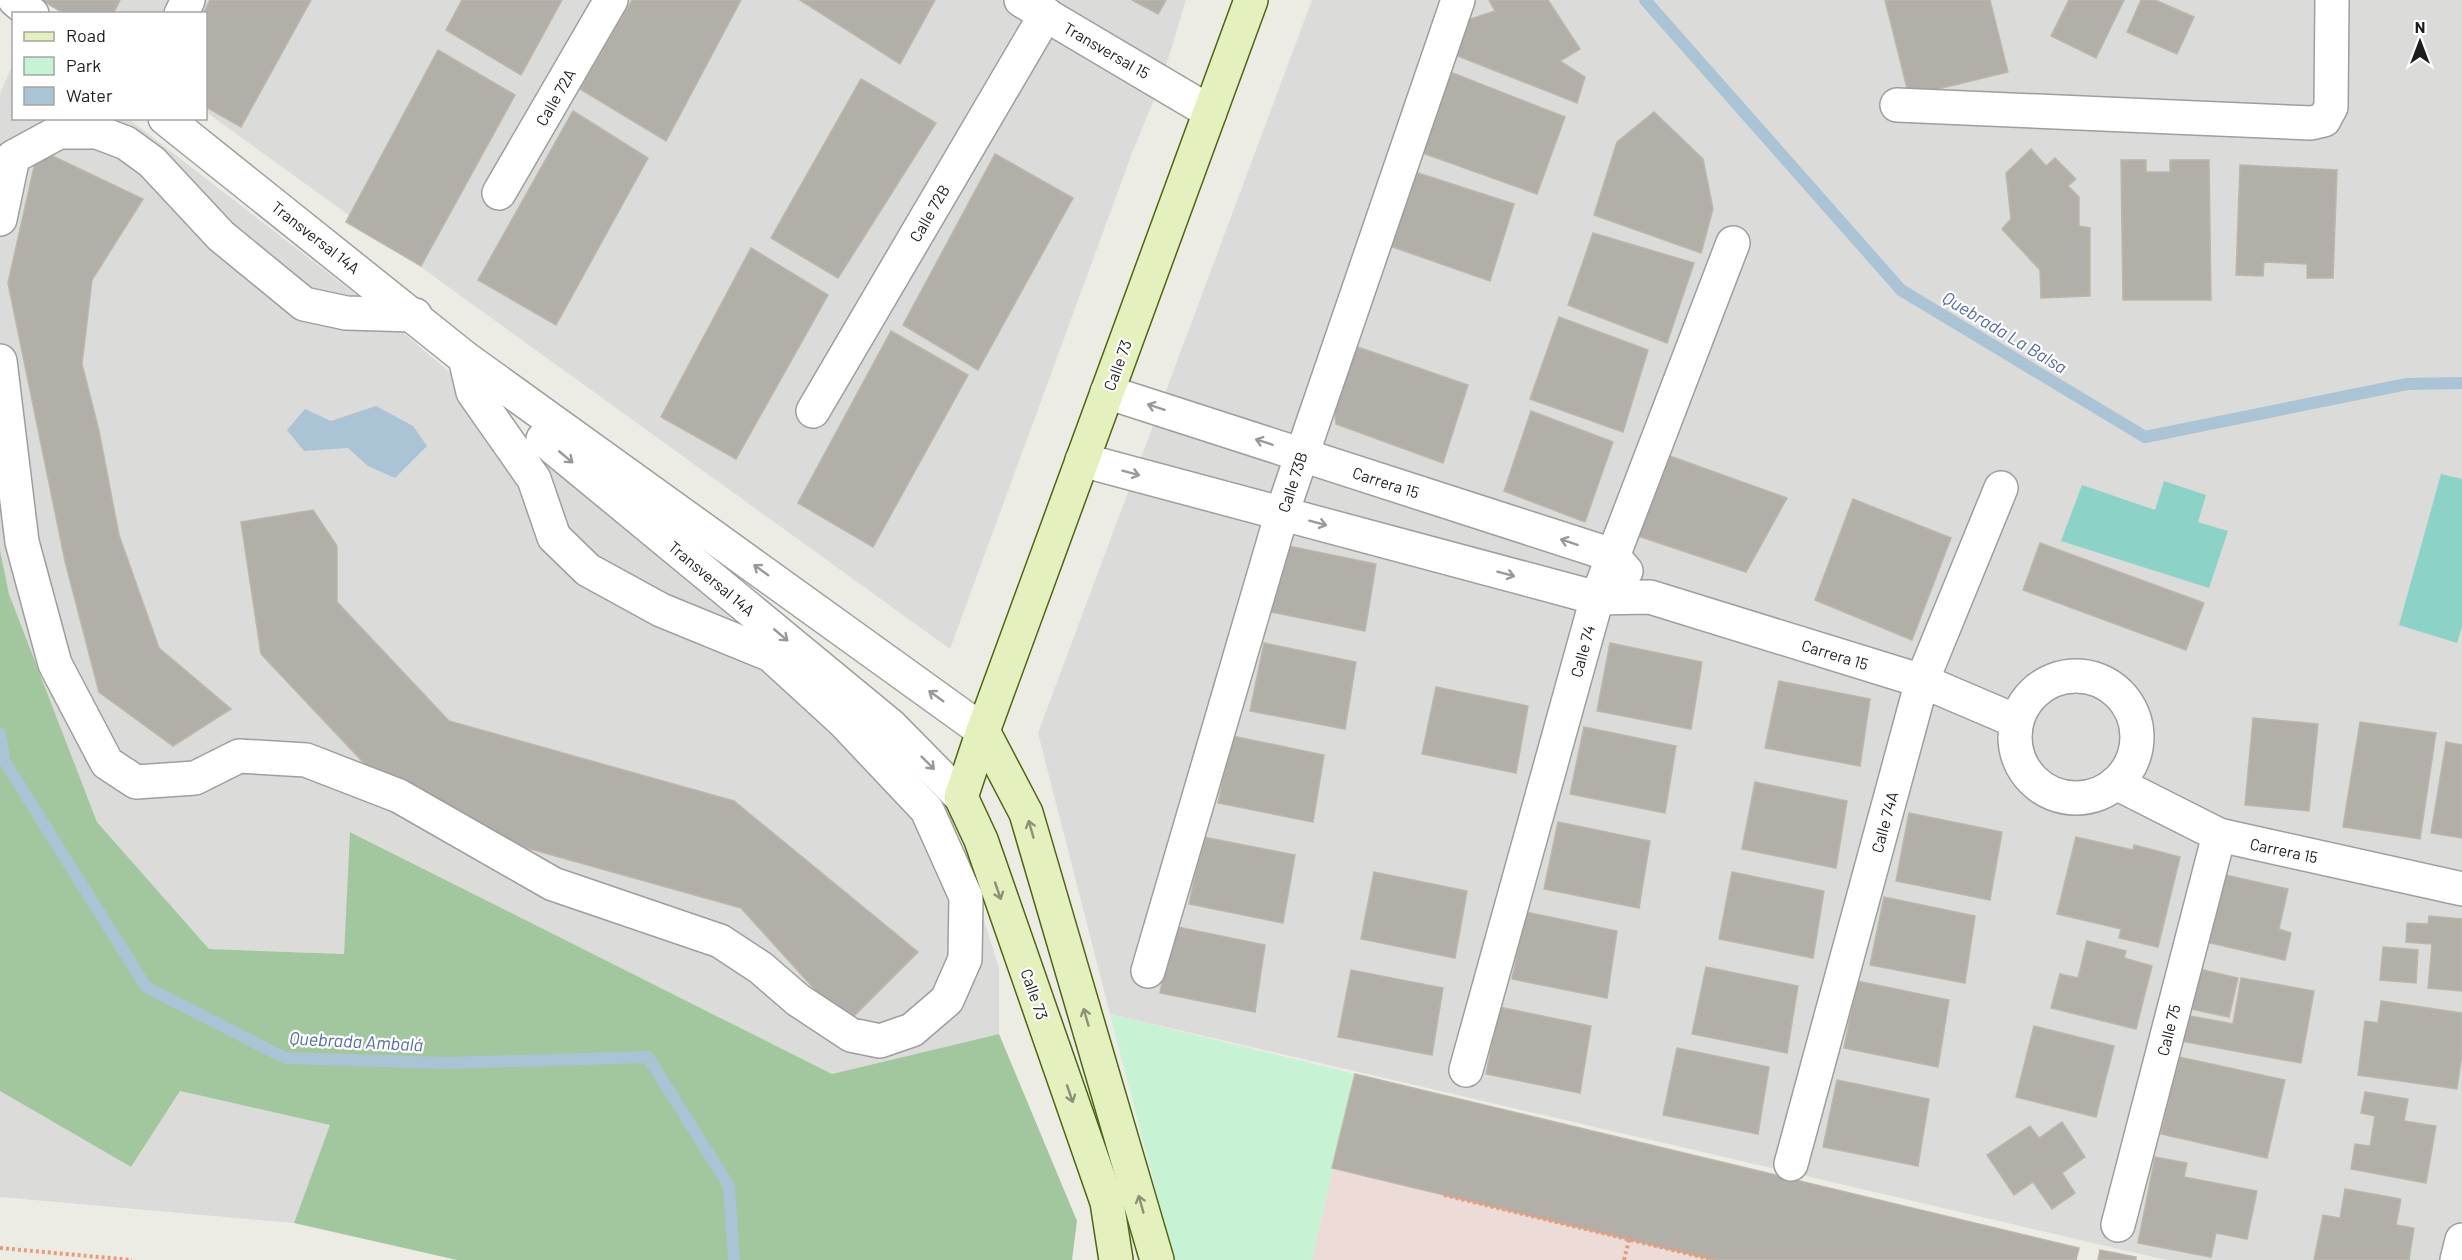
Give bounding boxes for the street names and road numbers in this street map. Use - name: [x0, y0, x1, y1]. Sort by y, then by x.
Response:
- street label: Transversal 15: [1061, 18, 1153, 82]
- street label: Calle 72A: [531, 65, 579, 129]
- street label: Calle 72B: [905, 181, 953, 245]
- street label: Transversal 14A: [268, 197, 364, 277]
- street label: Calle 73: [1099, 337, 1135, 393]
- street label: Calle 73B: [1273, 449, 1311, 515]
- street label: Carrera 15: [1350, 462, 1422, 502]
- street label: Transversal 14A: [665, 536, 759, 620]
- street label: Calle 74: [1566, 623, 1598, 679]
- street label: Carrera 15: [1799, 635, 1871, 673]
- street label: Calle 74A: [1867, 789, 1901, 855]
- street label: Carrera 15: [2248, 834, 2320, 866]
- street label: Calle 73: [1017, 966, 1053, 1022]
- street label: Calle 75: [2152, 1002, 2184, 1058]

